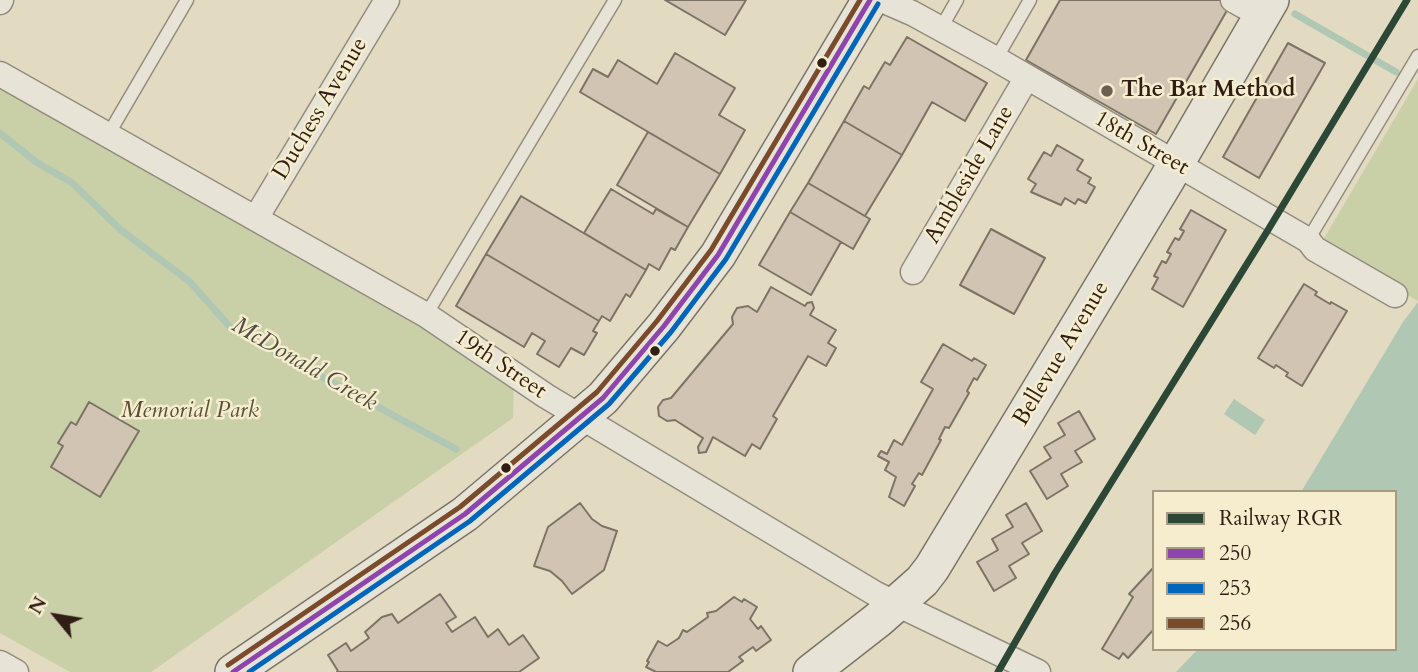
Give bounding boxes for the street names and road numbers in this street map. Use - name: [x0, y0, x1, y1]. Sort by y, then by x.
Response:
- street label: Duchess Avenue: [268, 33, 374, 185]
- street label: Ambleside Lane: [919, 101, 1021, 249]
- street label: 18th Street: [1089, 106, 1193, 182]
- street label: Bellevue Avenue: [1008, 277, 1116, 431]
- street label: 19th Street: [449, 324, 551, 406]

